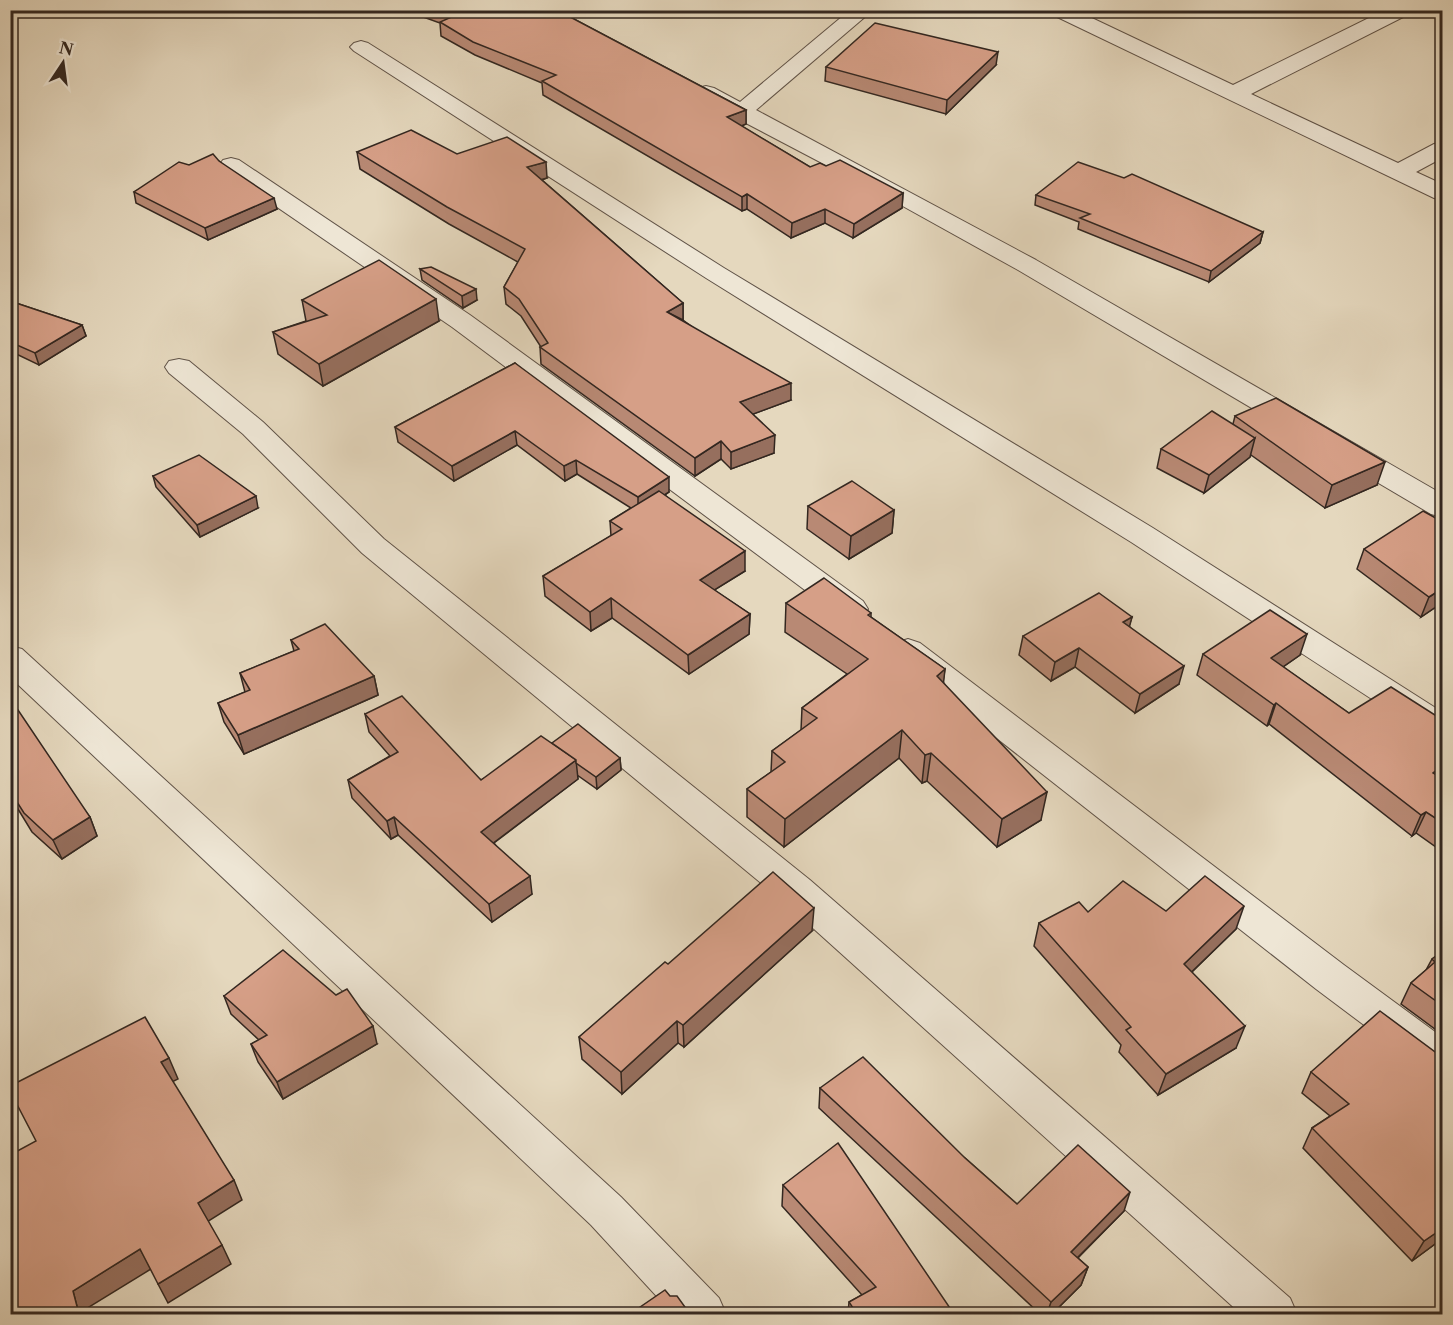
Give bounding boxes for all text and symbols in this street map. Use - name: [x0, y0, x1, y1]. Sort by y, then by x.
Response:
- north arrow: [33, 33, 93, 93]
- text: N: [57, 37, 75, 60]

